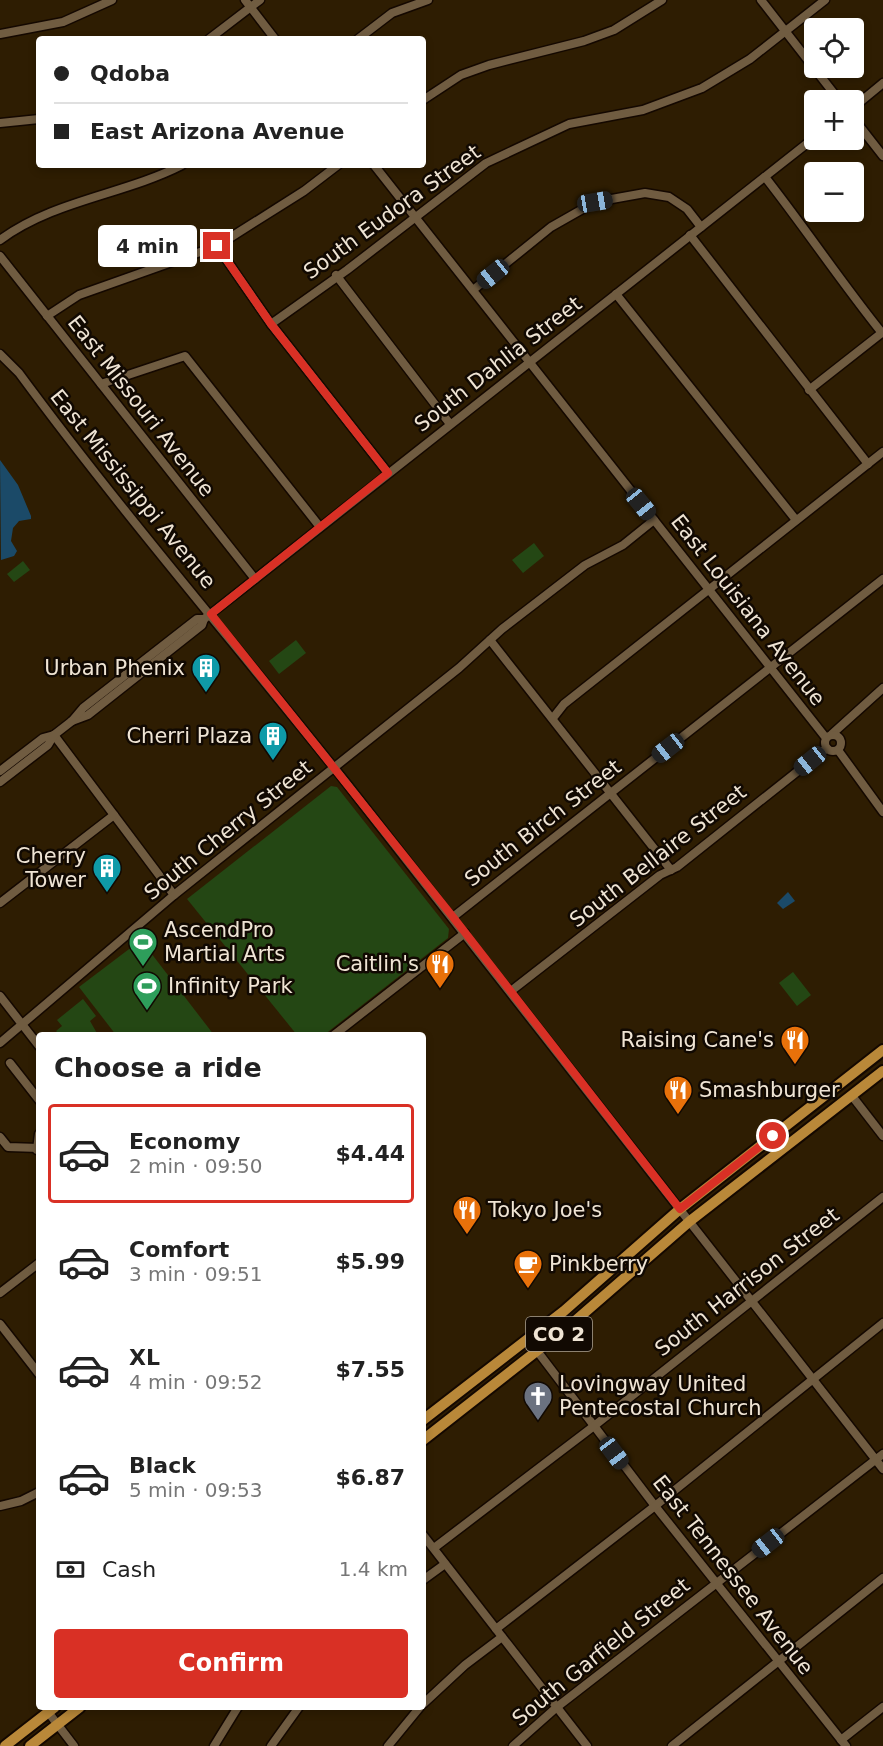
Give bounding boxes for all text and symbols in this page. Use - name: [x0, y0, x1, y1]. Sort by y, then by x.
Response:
- map controls: [804, 18, 864, 222]
- button: locate: [804, 18, 864, 78]
- text: Qdoba: [90, 61, 170, 86]
- button: +: [804, 90, 864, 150]
- text: East Arizona Avenue: [90, 119, 344, 144]
- street label: South Eudora Street: [299, 140, 485, 284]
- button: −: [804, 162, 864, 222]
- car: [576, 190, 614, 214]
- callout: 4 min: [97, 225, 196, 267]
- route end: [203, 232, 230, 259]
- text: 4 min: [116, 234, 179, 258]
- car: [473, 256, 513, 292]
- street label: South Dahlia Street: [410, 291, 586, 437]
- street label: East Missouri Avenue: [63, 311, 219, 501]
- street label: East Mississippi Avenue: [45, 385, 221, 593]
- car: [623, 484, 659, 524]
- street label: East Louisiana Avenue: [666, 510, 830, 710]
- building icon: Urban Phenix: [190, 652, 222, 694]
- place label: Urban Phenix: [44, 656, 185, 680]
- building icon: Cherri Plaza: [257, 720, 289, 762]
- place label: Cherri Plaza: [126, 724, 252, 748]
- car: [648, 730, 688, 766]
- car: [790, 743, 830, 779]
- street label: South Cherry Street: [139, 755, 317, 905]
- street label: South Birch Street: [460, 755, 626, 891]
- street label: South Bellaire Street: [565, 780, 751, 932]
- place label: Cherry Tower: [16, 844, 86, 892]
- building icon: Cherry Tower: [91, 852, 123, 894]
- place label: AscendPro Martial Arts: [164, 918, 285, 966]
- sports icon: AscendPro Martial Arts: [127, 926, 159, 968]
- restaurant icon: Caitlin's: [424, 948, 456, 990]
- place label: Caitlin's: [336, 952, 419, 976]
- sports icon: Infinity Park: [131, 970, 163, 1012]
- place label: Infinity Park: [168, 974, 293, 998]
- restaurant icon: Raising Cane's: [779, 1024, 811, 1066]
- place label: Raising Cane's: [621, 1028, 774, 1052]
- text: Choose a ride: [54, 1052, 262, 1083]
- restaurant icon: Smashburger: [662, 1074, 694, 1116]
- place label: Smashburger: [699, 1078, 840, 1102]
- route start: [759, 1122, 786, 1149]
- icon: car: [57, 1127, 111, 1181]
- text: Economy: [129, 1129, 240, 1154]
- text: $4.44: [335, 1141, 405, 1166]
- text: 2 min · 09:50: [129, 1154, 263, 1178]
- restaurant icon: Tokyo Joe's: [451, 1194, 483, 1236]
- place label: Tokyo Joe's: [487, 1198, 602, 1222]
- street label: South Harrison Street: [650, 1203, 844, 1361]
- icon: car: [57, 1235, 111, 1289]
- text: Comfort: [129, 1237, 229, 1262]
- cafe icon: Pinkberry: [512, 1248, 544, 1290]
- text: $5.99: [335, 1249, 405, 1274]
- place label: Pinkberry: [549, 1252, 648, 1276]
- text: 3 min · 09:51: [129, 1262, 263, 1286]
- road number: CO 2: [526, 1317, 592, 1351]
- icon: car: [57, 1343, 111, 1397]
- text: XL: [129, 1345, 160, 1370]
- text: $7.55: [335, 1357, 405, 1382]
- text: 4 min · 09:52: [129, 1370, 263, 1394]
- place label: Lovingway United Pentecostal Church: [559, 1372, 762, 1420]
- church icon: Lovingway United Pentecostal Church: [522, 1380, 554, 1422]
- car: [596, 1433, 632, 1473]
- icon: car: [57, 1451, 111, 1505]
- text: Black: [129, 1453, 196, 1478]
- text: $6.87: [335, 1465, 405, 1490]
- street label: East Tennessee Avenue: [648, 1471, 818, 1679]
- text: 5 min · 09:53: [129, 1478, 263, 1502]
- car: [748, 1525, 788, 1561]
- icon: cash: [54, 1553, 87, 1586]
- text: Cash: [102, 1557, 156, 1582]
- text: 1.4 km: [339, 1557, 408, 1581]
- street label: South Garfield Street: [507, 1573, 695, 1731]
- button: Confirm: [54, 1629, 408, 1698]

